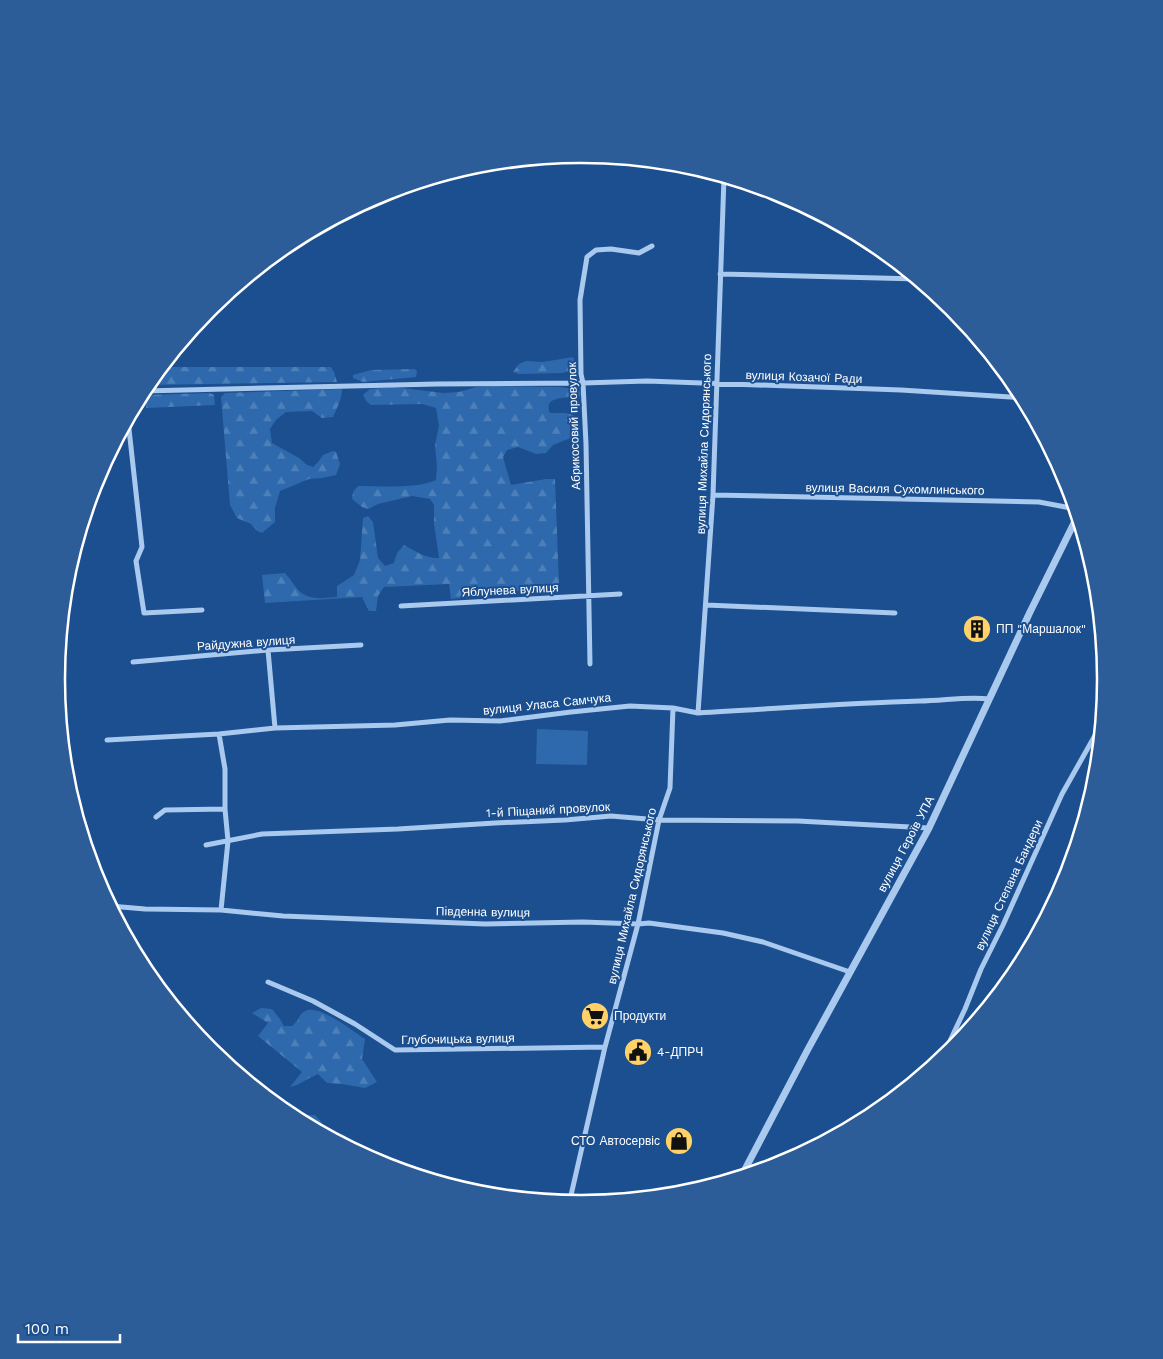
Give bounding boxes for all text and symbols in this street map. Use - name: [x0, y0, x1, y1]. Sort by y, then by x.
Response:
- street label: вулиця Михайла Сидорянського: [694, 353, 714, 534]
- street label: Абрикосовий провулок: [565, 361, 583, 490]
- street label: вулиця Козачої Ради: [745, 368, 863, 386]
- street label: вулиця Василя Сухомлинського: [805, 480, 985, 498]
- street label: Яблунева вулиця: [461, 580, 559, 600]
- building icon: ПП "Маршалок": [962, 614, 992, 644]
- place label: ПП "Маршалок": [996, 622, 1086, 636]
- street label: Райдужна вулиця: [196, 633, 296, 653]
- street label: вулиця Уласа Самчука: [482, 690, 612, 718]
- street label: вулиця Героїв УПА: [875, 794, 937, 894]
- street label: 1-й Піщаний провулок: [486, 800, 611, 820]
- street label: вулиця Михайла Сидорянського: [605, 806, 659, 986]
- street label: вулиця Степана Бандери: [973, 817, 1045, 953]
- street label: Південна вулиця: [436, 904, 530, 920]
- supermarket icon: Продукти: [580, 1001, 610, 1031]
- place label: Продукти: [614, 1009, 666, 1023]
- street label: Глубочицька вулиця: [401, 1031, 515, 1047]
- public building icon: 4-ДПРЧ: [623, 1037, 653, 1067]
- place label: 4-ДПРЧ: [657, 1045, 703, 1059]
- shop icon: СТО Автосервіс: [664, 1126, 694, 1156]
- place label: СТО Автосервіс: [571, 1134, 660, 1148]
- scale bar: [18, 1312, 120, 1344]
- text: 100 m: [25, 1320, 69, 1338]

